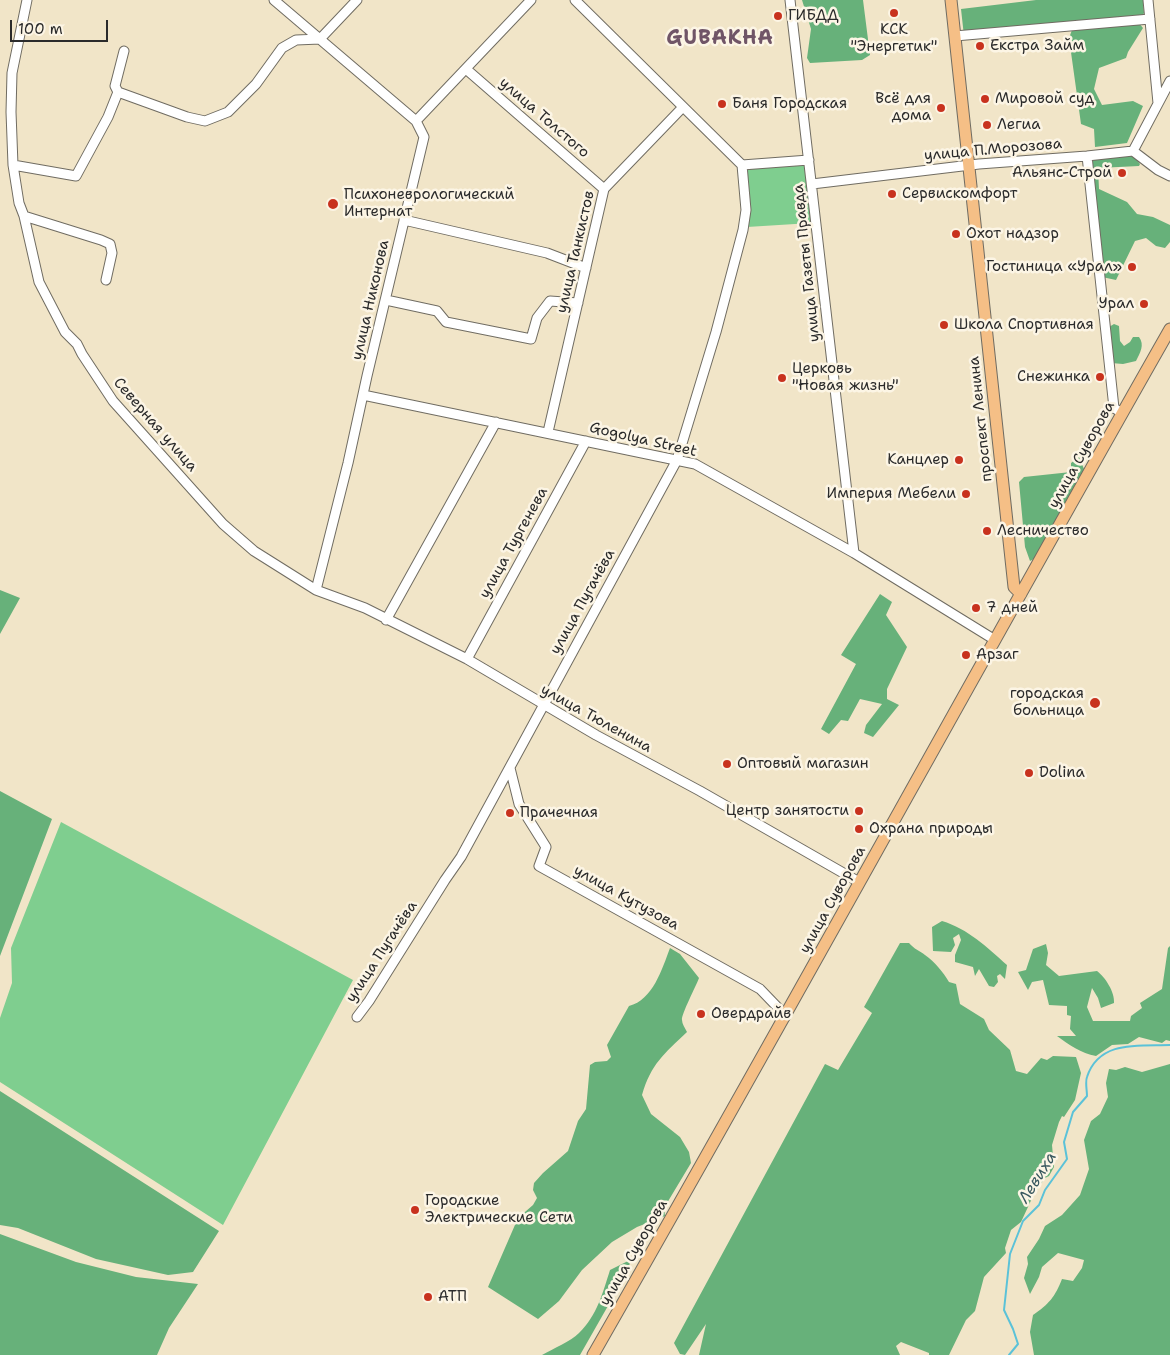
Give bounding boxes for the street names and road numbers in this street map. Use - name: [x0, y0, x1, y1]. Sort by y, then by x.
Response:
- street label: улица Толстого: [495, 74, 593, 162]
- street label: улица П.Морозова: [923, 135, 1063, 165]
- street label: улица Газеты Правда: [790, 183, 824, 343]
- street label: улица Танкистов: [553, 189, 599, 315]
- street label: улица Никонова: [348, 238, 394, 362]
- street label: проспект Ленина: [965, 355, 997, 483]
- street label: Северная улица: [109, 374, 201, 476]
- street label: улица Суворова: [1045, 398, 1119, 512]
- street label: Gogolya Street: [587, 419, 699, 461]
- street label: улица Тургенева: [476, 484, 552, 602]
- street label: улица Пугачёва: [547, 546, 619, 658]
- street label: улица Тюленина: [537, 681, 655, 757]
- street label: улица Суворова: [796, 843, 870, 957]
- street label: улица Кутузова: [570, 862, 682, 934]
- street label: улица Пугачёва: [343, 898, 421, 1006]
- street label: улица Суворова: [596, 1197, 672, 1309]

